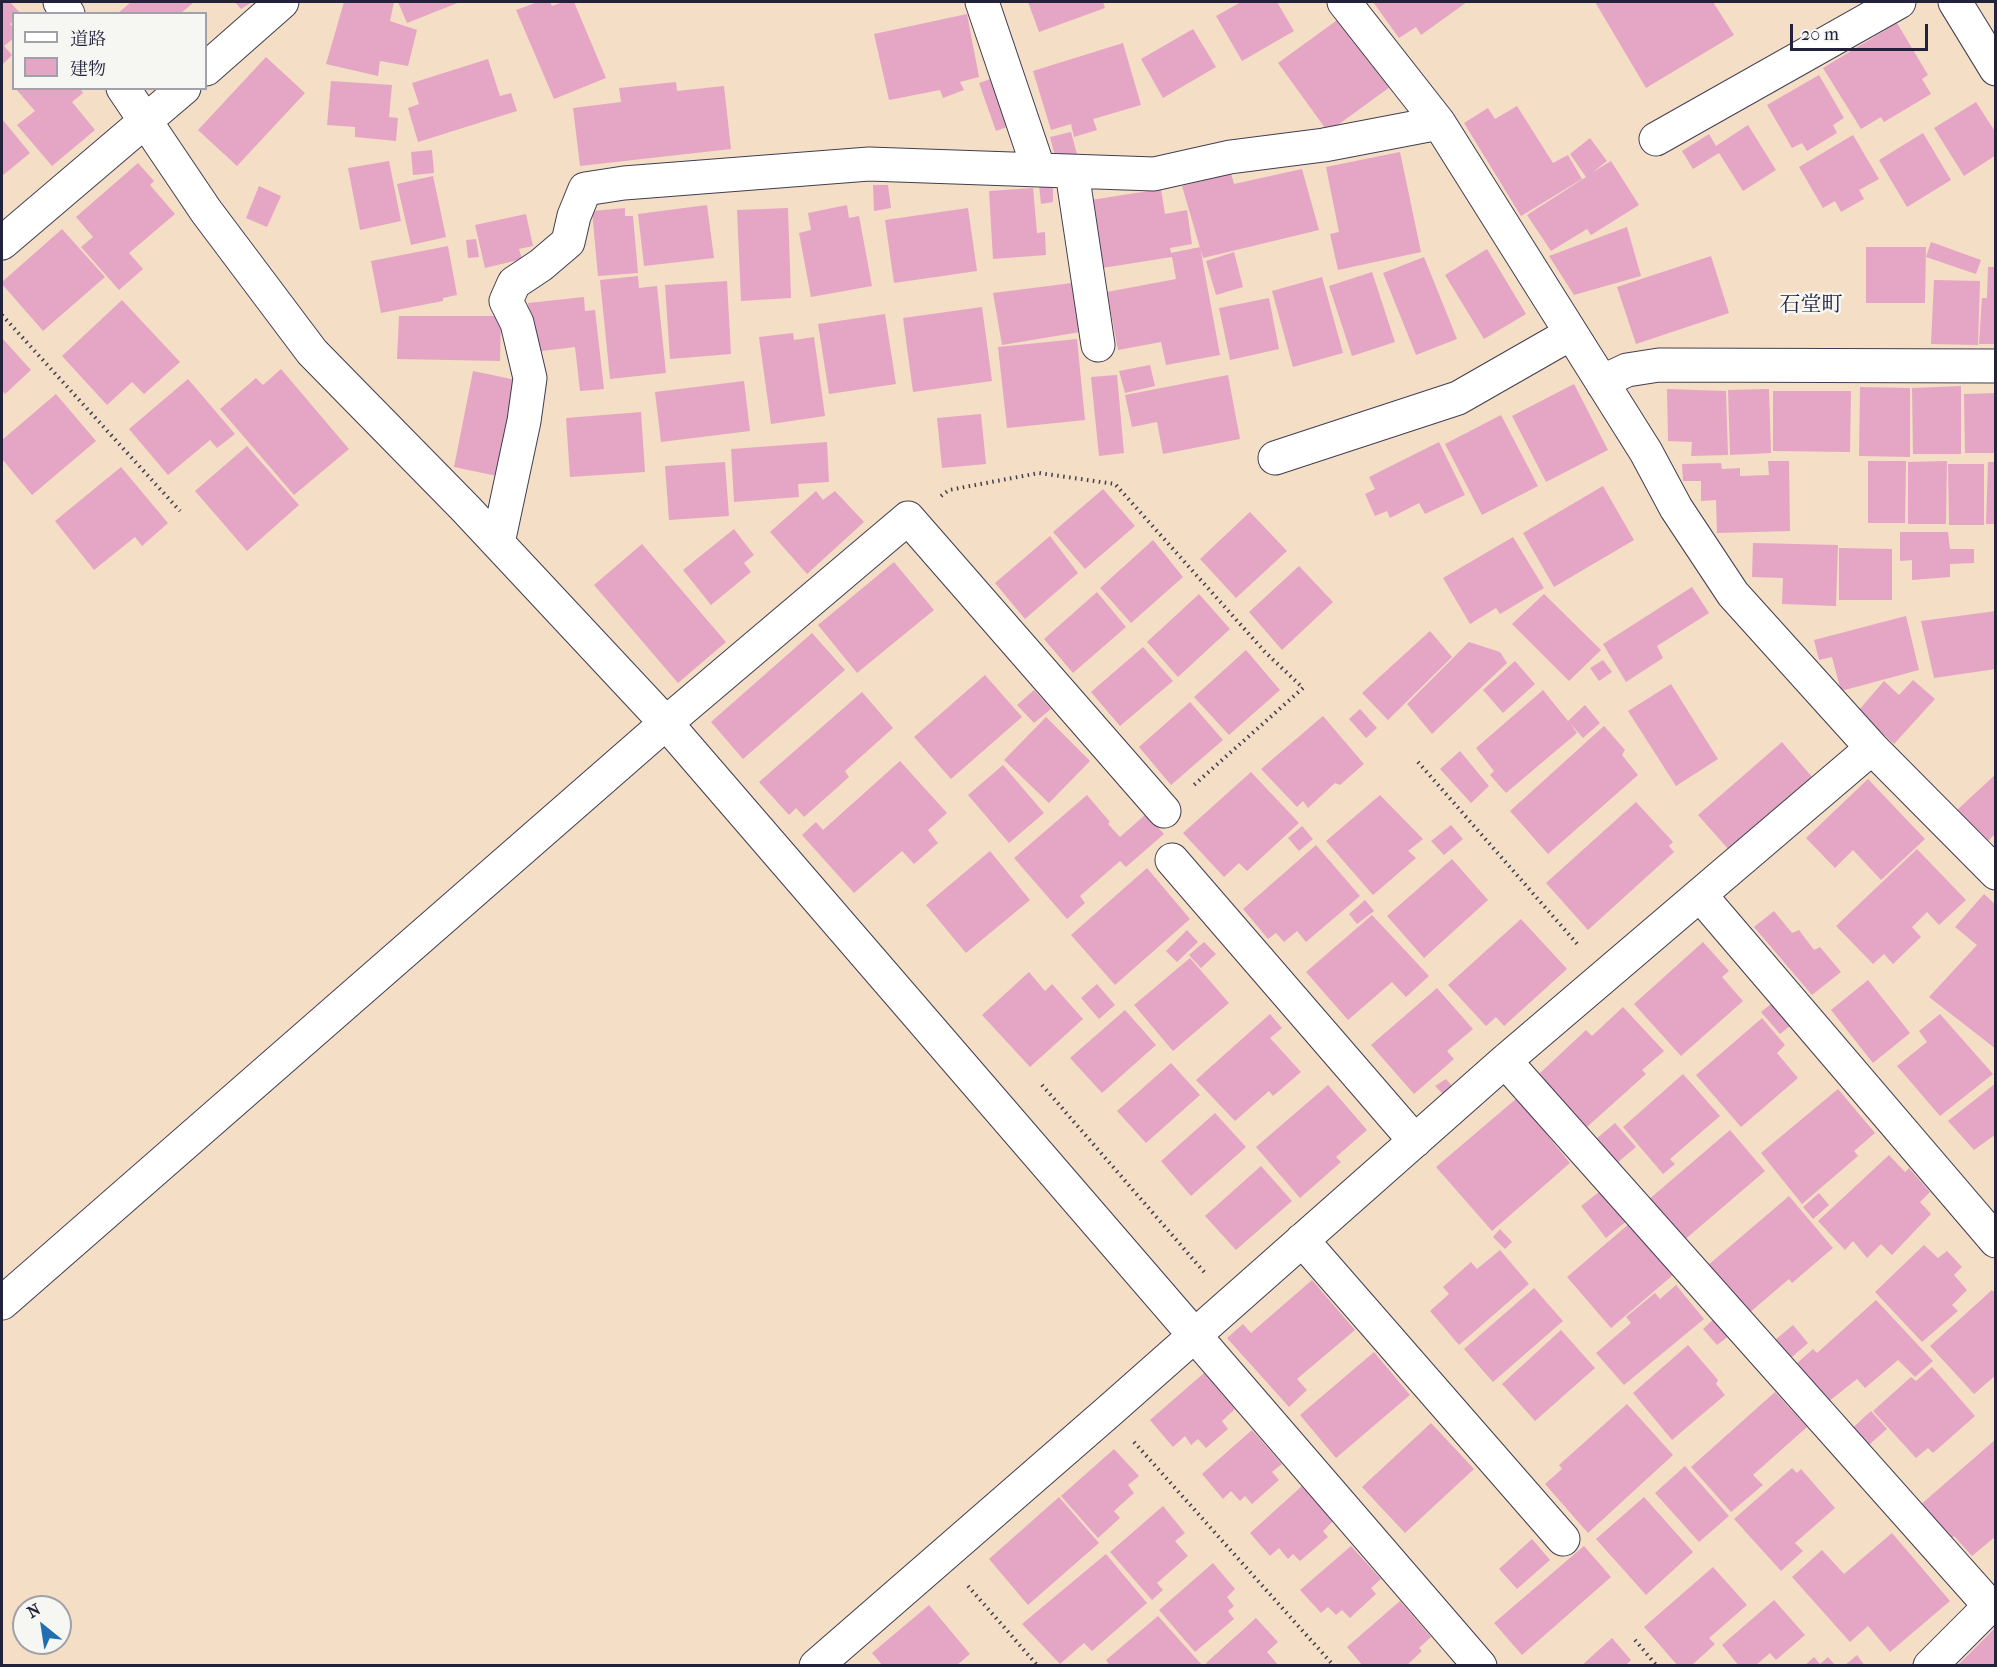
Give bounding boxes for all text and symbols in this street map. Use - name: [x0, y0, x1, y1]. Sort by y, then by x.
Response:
- legend: [12, 12, 207, 90]
- scale bar: [1793, 12, 1931, 50]
- text: 20 m: [1801, 24, 1839, 45]
- text: 道路: [70, 29, 106, 50]
- text: 建物: [70, 59, 106, 80]
- district label: 石堂町: [1780, 293, 1842, 319]
- north arrow: [12, 1595, 72, 1655]
- text: N: [24, 1599, 44, 1622]

